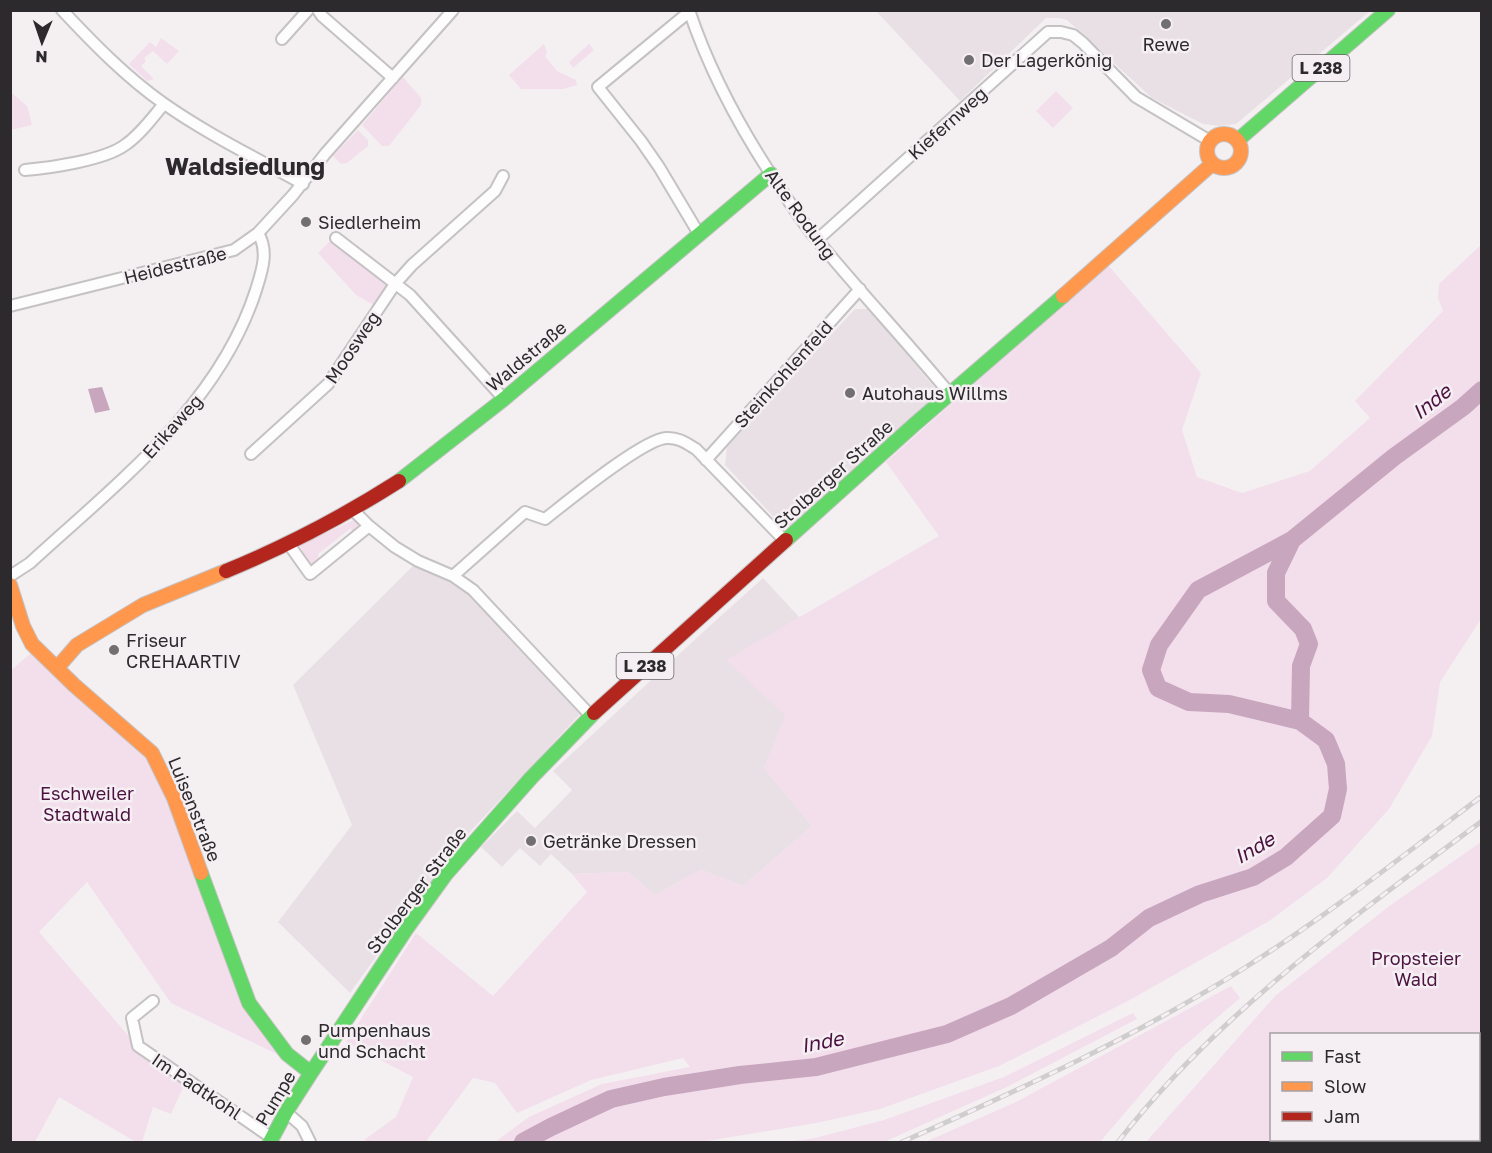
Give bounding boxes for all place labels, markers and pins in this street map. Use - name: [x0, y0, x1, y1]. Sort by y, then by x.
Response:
- marker: Rewe: [1159, 17, 1173, 31]
- place label: Rewe: [1142, 33, 1190, 55]
- place label: Der Lagerkönig: [981, 49, 1112, 71]
- marker: Der Lagerkönig: [962, 53, 976, 67]
- place label: Siedlerheim: [318, 211, 421, 233]
- marker: Siedlerheim: [299, 215, 313, 229]
- place label: Autohaus Willms: [862, 382, 1008, 404]
- marker: Autohaus Willms: [843, 386, 857, 400]
- place label: Friseur CREHAARTIV: [126, 629, 241, 672]
- marker: Friseur CREHAARTIV: [107, 643, 121, 657]
- place label: Getränke Dressen: [543, 830, 697, 852]
- marker: Getränke Dressen: [524, 834, 538, 848]
- place label: Pumpenhaus und Schacht: [318, 1019, 431, 1062]
- marker: Pumpenhaus und Schacht: [299, 1033, 313, 1047]

